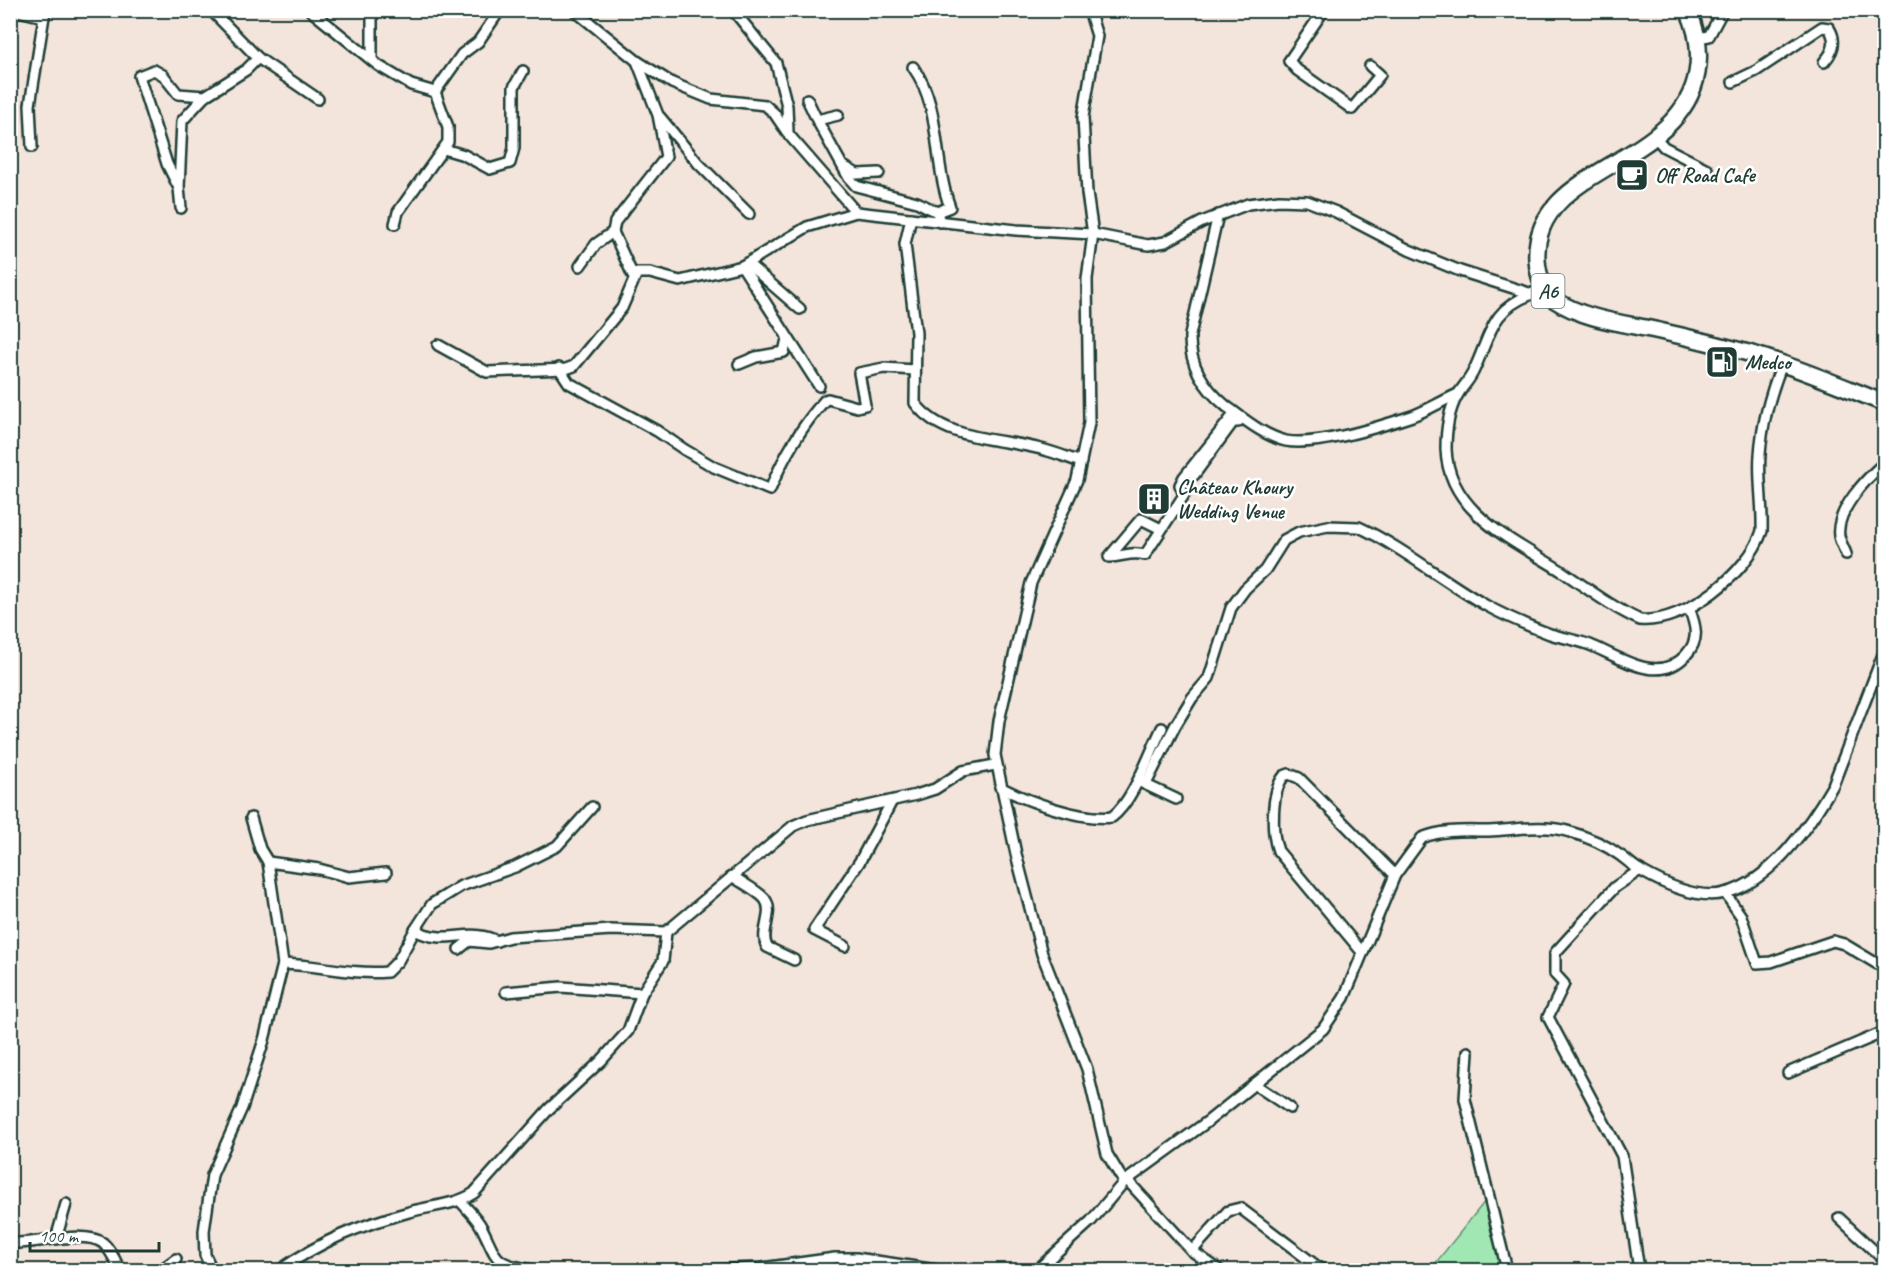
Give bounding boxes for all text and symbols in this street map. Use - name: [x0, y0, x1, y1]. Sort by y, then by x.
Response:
- cafe icon: Off Road Cafe: [1614, 157, 1650, 193]
- place label: Off Road Cafe: [1655, 162, 1757, 188]
- road number: A6: [1532, 274, 1564, 308]
- fuel station icon: Medco: [1704, 344, 1740, 380]
- place label: Medco: [1745, 349, 1793, 375]
- place label: Château Khoury Wedding Venue: [1177, 474, 1294, 524]
- building icon: Château Khoury Wedding Venue: [1136, 481, 1172, 517]
- scale bar: [30, 1215, 159, 1253]
- text: 100 m: [39, 1225, 80, 1247]

